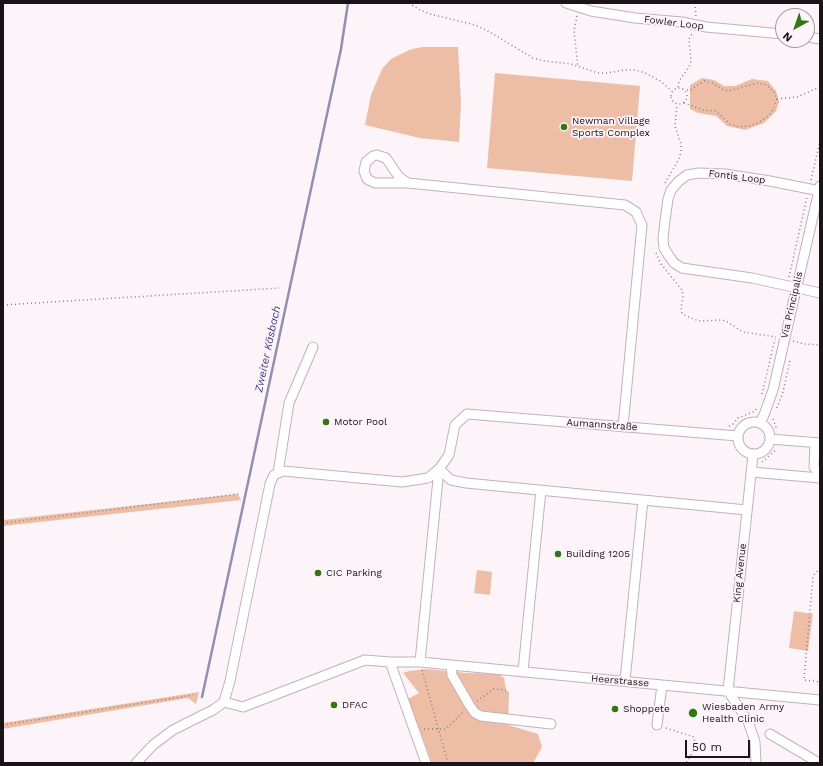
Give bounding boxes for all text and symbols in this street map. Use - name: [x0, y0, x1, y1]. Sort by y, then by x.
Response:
- north arrow: [775, 8, 815, 48]
- street label: Fowler Loop: [643, 13, 705, 33]
- text: N: [780, 29, 795, 44]
- place label: Newman Village Sports Complex: [572, 115, 650, 138]
- marker: Newman Village Sports Complex: [559, 122, 569, 132]
- street label: Fontis Loop: [708, 168, 766, 186]
- street label: Via Principalis: [778, 270, 806, 340]
- water label: Zweiter Käsbach: [252, 305, 284, 393]
- place label: Motor Pool: [334, 416, 387, 428]
- marker: Motor Pool: [321, 417, 331, 427]
- street label: Aumannstraße: [566, 417, 638, 433]
- street label: King Avenue: [731, 543, 749, 603]
- place label: Building 1205: [566, 548, 630, 560]
- marker: Building 1205: [553, 549, 563, 559]
- place label: CIC Parking: [326, 567, 382, 579]
- marker: CIC Parking: [313, 568, 323, 578]
- street label: Heerstrasse: [591, 672, 649, 690]
- place label: DFAC: [342, 699, 368, 711]
- marker: DFAC: [329, 700, 339, 710]
- place label: Wiesbaden Army Health Clinic: [702, 701, 784, 724]
- place label: Shoppete: [623, 703, 670, 715]
- marker: Shoppete: [610, 704, 620, 714]
- marker: Wiesbaden Army Health Clinic: [687, 707, 699, 719]
- scale bar: [687, 732, 752, 758]
- text: 50 m: [692, 740, 722, 754]

